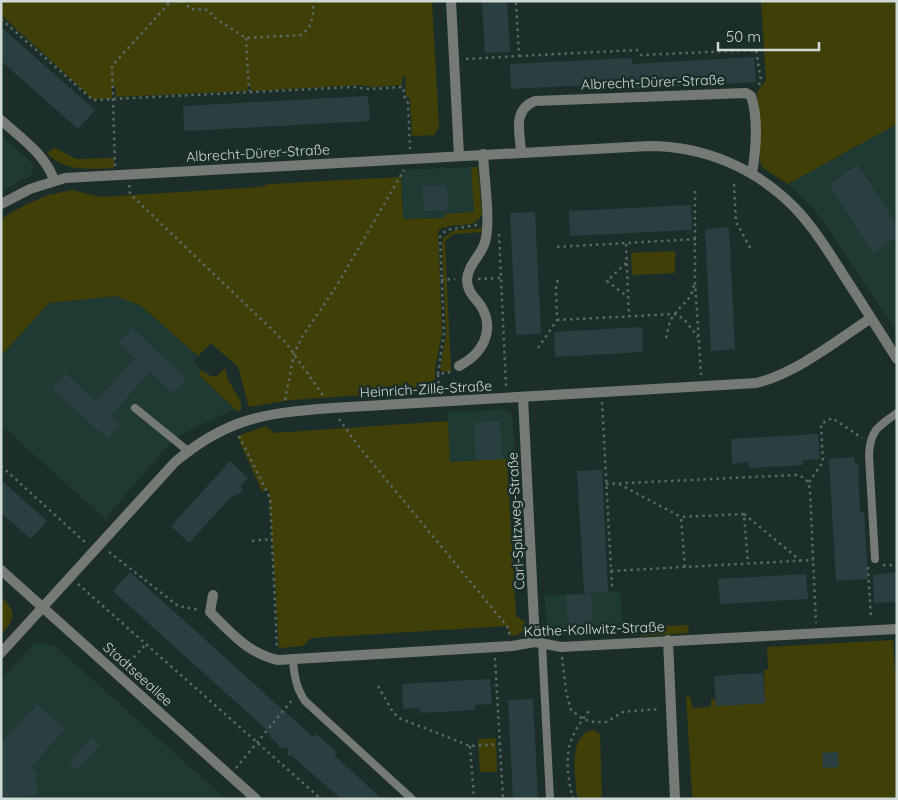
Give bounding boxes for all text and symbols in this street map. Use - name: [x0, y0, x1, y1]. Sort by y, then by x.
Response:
- scale bar: [718, 20, 819, 52]
- text: 50 m: [726, 27, 761, 46]
- street label: Albrecht-Dürer-Straße: [581, 70, 725, 94]
- street label: Albrecht-Dürer-Straße: [186, 140, 330, 166]
- street label: Heinrich-Zille-Straße: [359, 377, 493, 401]
- street label: Carl-Spitzweg-Straße: [503, 452, 529, 590]
- street label: Käthe-Kollwitz-Straße: [523, 618, 665, 640]
- street label: Stadtseeallee: [99, 638, 177, 710]

